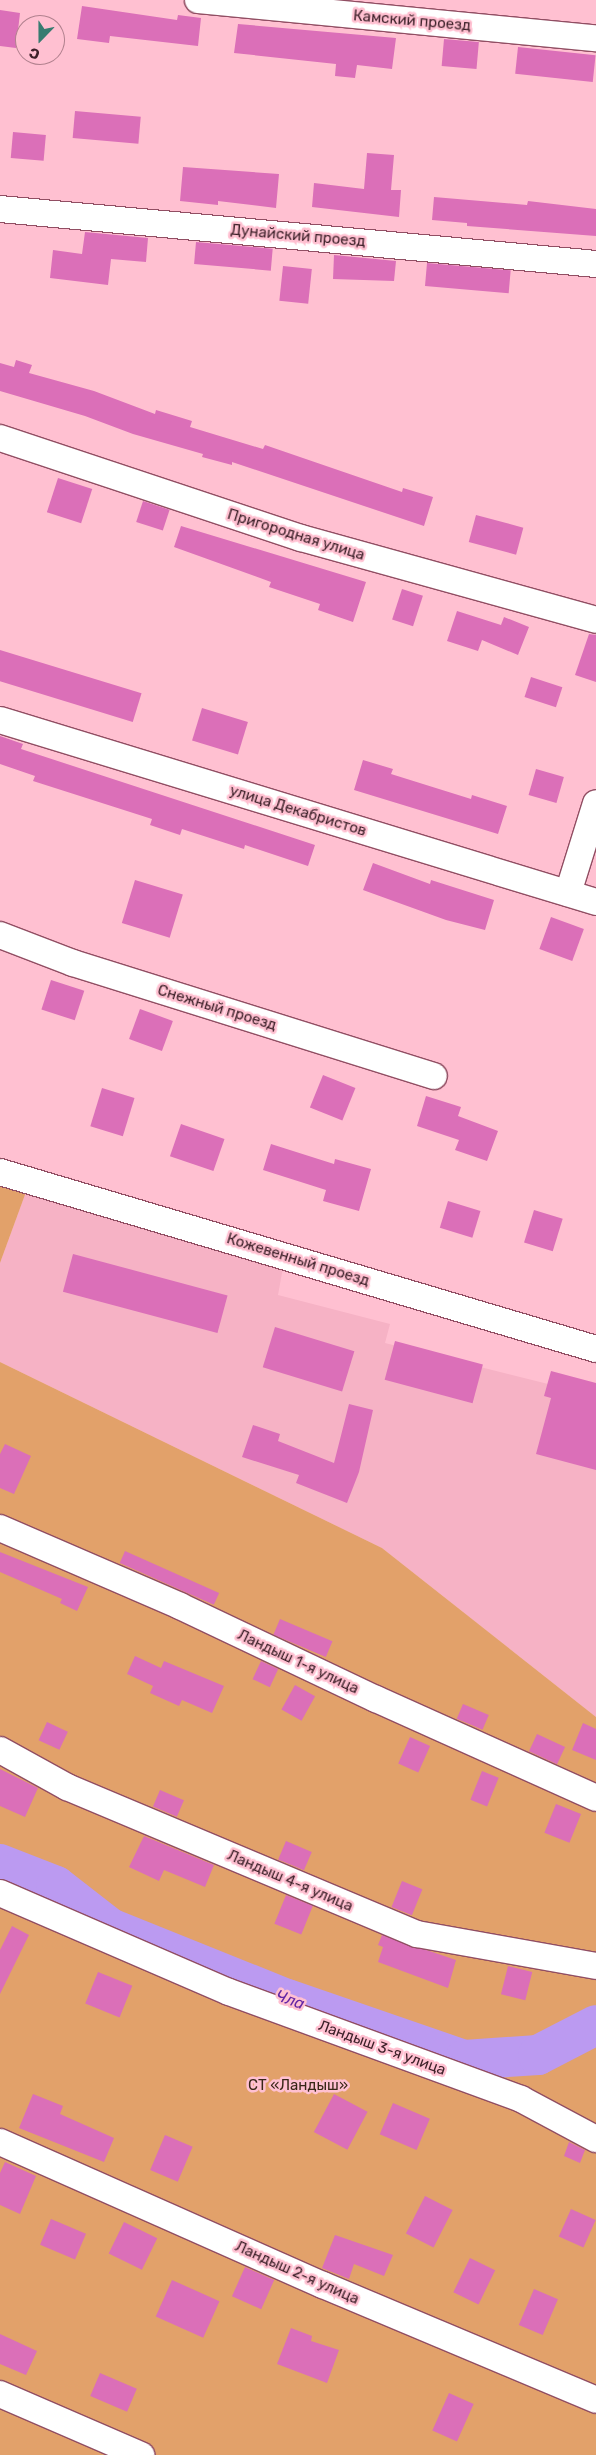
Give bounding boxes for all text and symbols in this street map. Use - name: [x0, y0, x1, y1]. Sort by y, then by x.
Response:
- street label: Камский проезд: [352, 7, 472, 35]
- north arrow: [15, 15, 65, 65]
- text: С: [27, 44, 42, 63]
- street label: Дунайский проезд: [230, 221, 366, 251]
- street label: Пригородная улица: [225, 506, 367, 564]
- street label: улица Декабристов: [228, 782, 368, 840]
- street label: Снежный проезд: [155, 981, 279, 1035]
- street label: Кожевенный проезд: [225, 1230, 371, 1290]
- street label: Ландыш 1-я улица: [234, 1626, 362, 1698]
- street label: Ландыш 4-я улица: [225, 1846, 355, 1916]
- water label: Чла: [273, 1986, 307, 2014]
- street label: Ландыш 3-я улица: [316, 2017, 448, 2079]
- park label: СТ «Ландыш»: [248, 2077, 348, 2095]
- street label: Ландыш 2-я улица: [232, 2238, 362, 2308]

